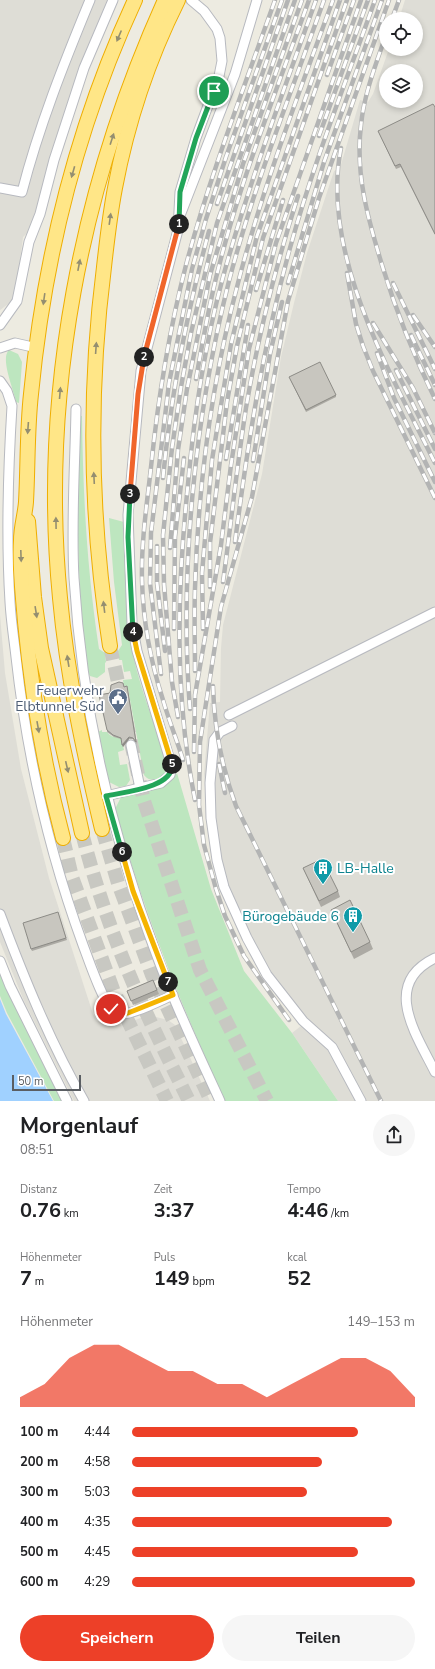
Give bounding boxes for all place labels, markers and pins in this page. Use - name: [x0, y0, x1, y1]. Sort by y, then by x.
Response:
- pin: [197, 74, 231, 108]
- pin: 1: [169, 214, 189, 234]
- pin: 2: [134, 347, 154, 367]
- pin: 3: [120, 484, 140, 504]
- pin: 4: [123, 622, 143, 642]
- place label: Feuerwehr Elbtunnel Süd: [15, 681, 104, 716]
- public building icon: Feuerwehr Elbtunnel Süd: [107, 687, 129, 715]
- pin: 5: [162, 754, 182, 774]
- pin: 6: [112, 842, 132, 862]
- building icon: LB-Halle: [312, 857, 334, 885]
- place label: LB-Halle: [337, 859, 394, 878]
- building icon: Bürogebäude 6: [342, 905, 364, 933]
- place label: Bürogebäude 6: [242, 907, 339, 926]
- pin: 7: [158, 972, 178, 992]
- pin: [94, 992, 128, 1026]

